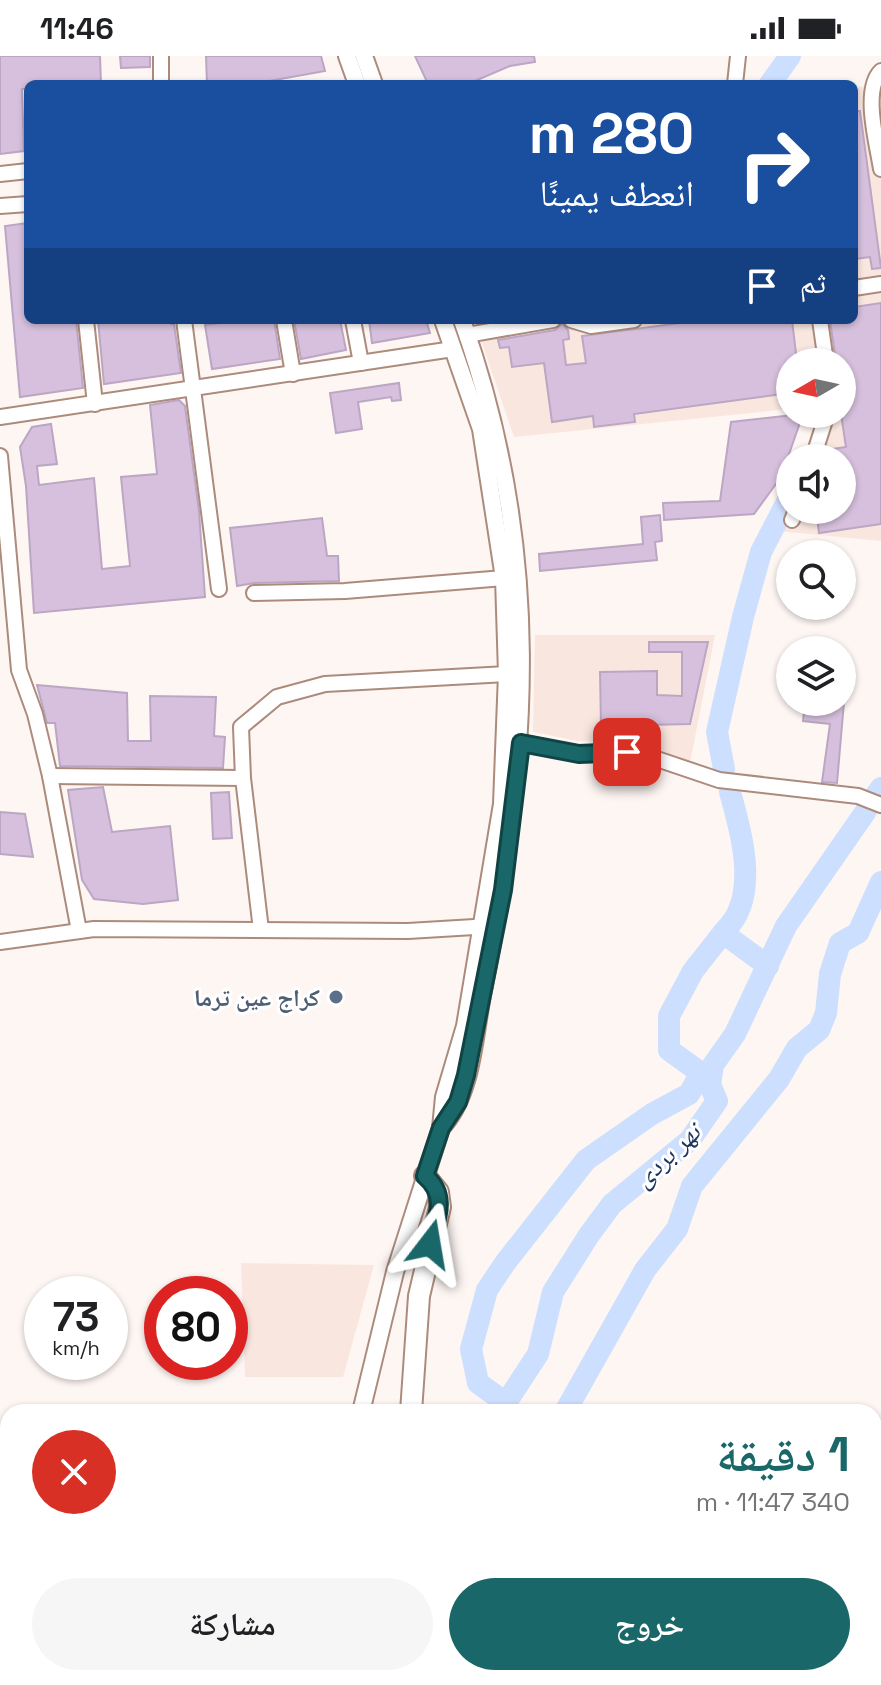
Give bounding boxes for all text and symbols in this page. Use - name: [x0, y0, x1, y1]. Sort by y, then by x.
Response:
- text: 11:46: [40, 9, 114, 48]
- text: 280 m: [529, 98, 694, 169]
- icon: right: [722, 112, 826, 216]
- text: انعطف يمينًا: [540, 171, 694, 217]
- text: ثم: [800, 263, 826, 302]
- icon: arrive: [740, 264, 784, 308]
- north arrow: [776, 348, 856, 428]
- map controls: [776, 348, 856, 716]
- button: sound: [776, 444, 856, 524]
- button: search: [776, 540, 856, 620]
- button: layers: [776, 636, 856, 716]
- pin: [593, 718, 661, 786]
- icon: arrive: [605, 730, 649, 774]
- place label: كراج عين ترما: [194, 982, 320, 1013]
- marker: كراج عين ترما: [327, 988, 345, 1006]
- water label: نهر بردى: [627, 1113, 710, 1194]
- position arrow: [388, 1202, 472, 1286]
- speed limit sign: 80: [144, 1276, 248, 1380]
- text: 73: [53, 1292, 99, 1343]
- text: km/h: [52, 1335, 100, 1361]
- text: 1 دقيقة: [716, 1424, 850, 1485]
- button: close: [32, 1430, 116, 1514]
- text: 340 m · 11:47: [696, 1485, 850, 1519]
- button: مشاركة: [32, 1578, 433, 1670]
- button: خروج: [449, 1578, 850, 1670]

